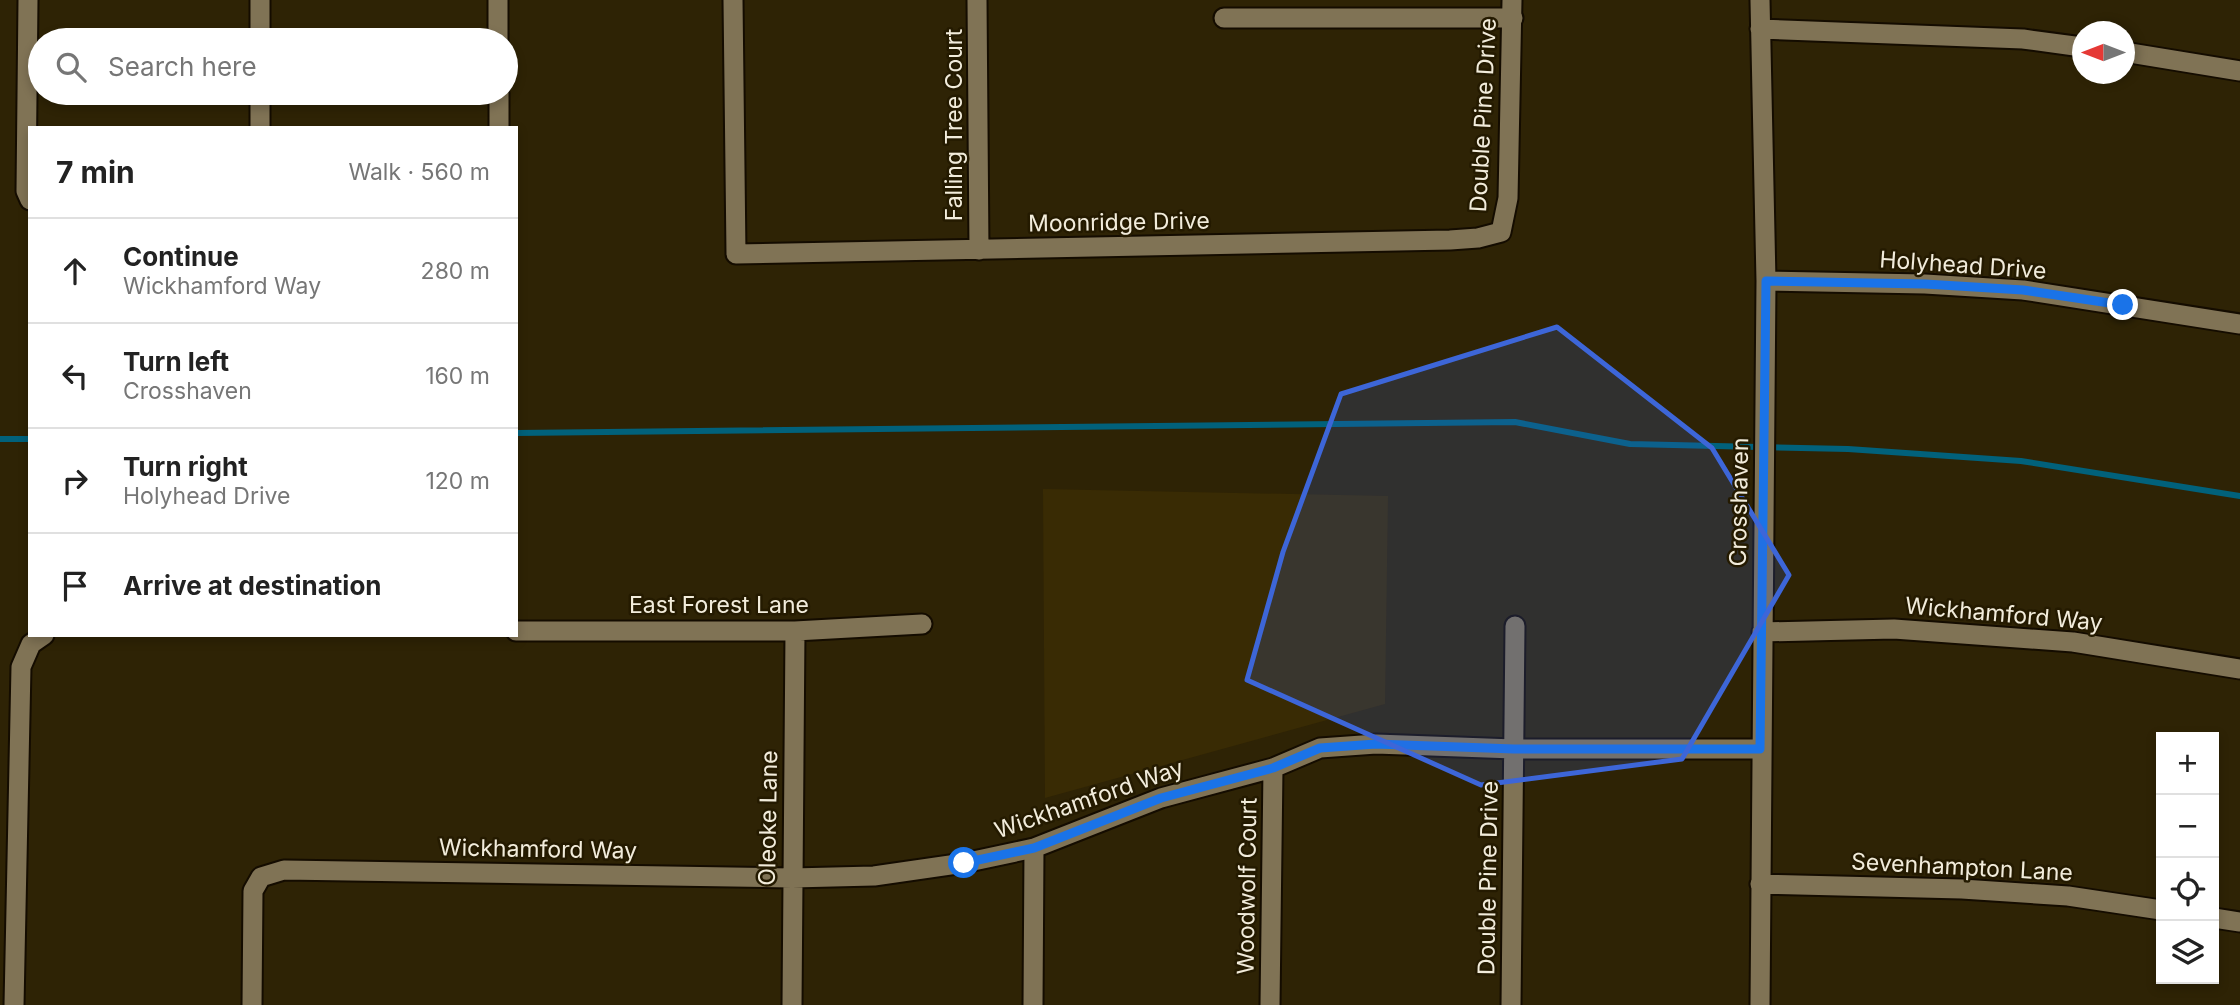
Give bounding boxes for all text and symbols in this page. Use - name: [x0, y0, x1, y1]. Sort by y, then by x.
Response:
- street label: Double Pine Drive: [1464, 17, 1502, 213]
- north arrow: [2072, 21, 2135, 84]
- search box: [28, 28, 518, 105]
- street label: Falling Tree Court: [940, 28, 968, 221]
- icon: search: [52, 48, 90, 86]
- text: Search here: [108, 51, 257, 82]
- text: 7 min: [56, 154, 135, 190]
- text: Walk · 560 m: [348, 158, 490, 186]
- street label: Moonridge Drive: [1028, 206, 1210, 238]
- text: Continue: [123, 241, 239, 272]
- street label: Holyhead Drive: [1879, 245, 2047, 285]
- icon: ahead: [56, 252, 94, 290]
- text: 280 m: [421, 257, 490, 285]
- text: Wickhamford Way: [123, 272, 321, 300]
- route end: [2107, 289, 2138, 320]
- text: Turn left: [123, 346, 229, 377]
- icon: left: [56, 357, 94, 395]
- text: 160 m: [425, 362, 490, 390]
- text: Crosshaven: [123, 377, 252, 405]
- street label: Crosshaven: [1724, 437, 1754, 567]
- text: Turn right: [123, 451, 248, 482]
- icon: right: [56, 462, 94, 500]
- text: 120 m: [425, 467, 490, 495]
- text: Holyhead Drive: [123, 482, 290, 510]
- icon: arrive: [56, 567, 94, 605]
- text: Arrive at destination: [123, 570, 382, 601]
- street label: East Forest Lane: [629, 591, 809, 619]
- street label: Wickhamford Way: [1904, 591, 2104, 637]
- map controls: [2156, 732, 2219, 984]
- button: +: [2156, 732, 2219, 795]
- street label: Oleoke Lane: [753, 750, 783, 886]
- street label: Wickhamford Way: [991, 753, 1187, 844]
- street label: Double Pine Drive: [1472, 781, 1504, 975]
- button: −: [2156, 795, 2219, 858]
- street label: Woodwolf Court: [1231, 797, 1263, 975]
- street label: Wickhamford Way: [439, 833, 637, 865]
- route start: [948, 847, 979, 878]
- street label: Sevenhampton Lane: [1850, 847, 2074, 887]
- button: locate: [2156, 858, 2219, 921]
- button: layers: [2156, 921, 2219, 984]

